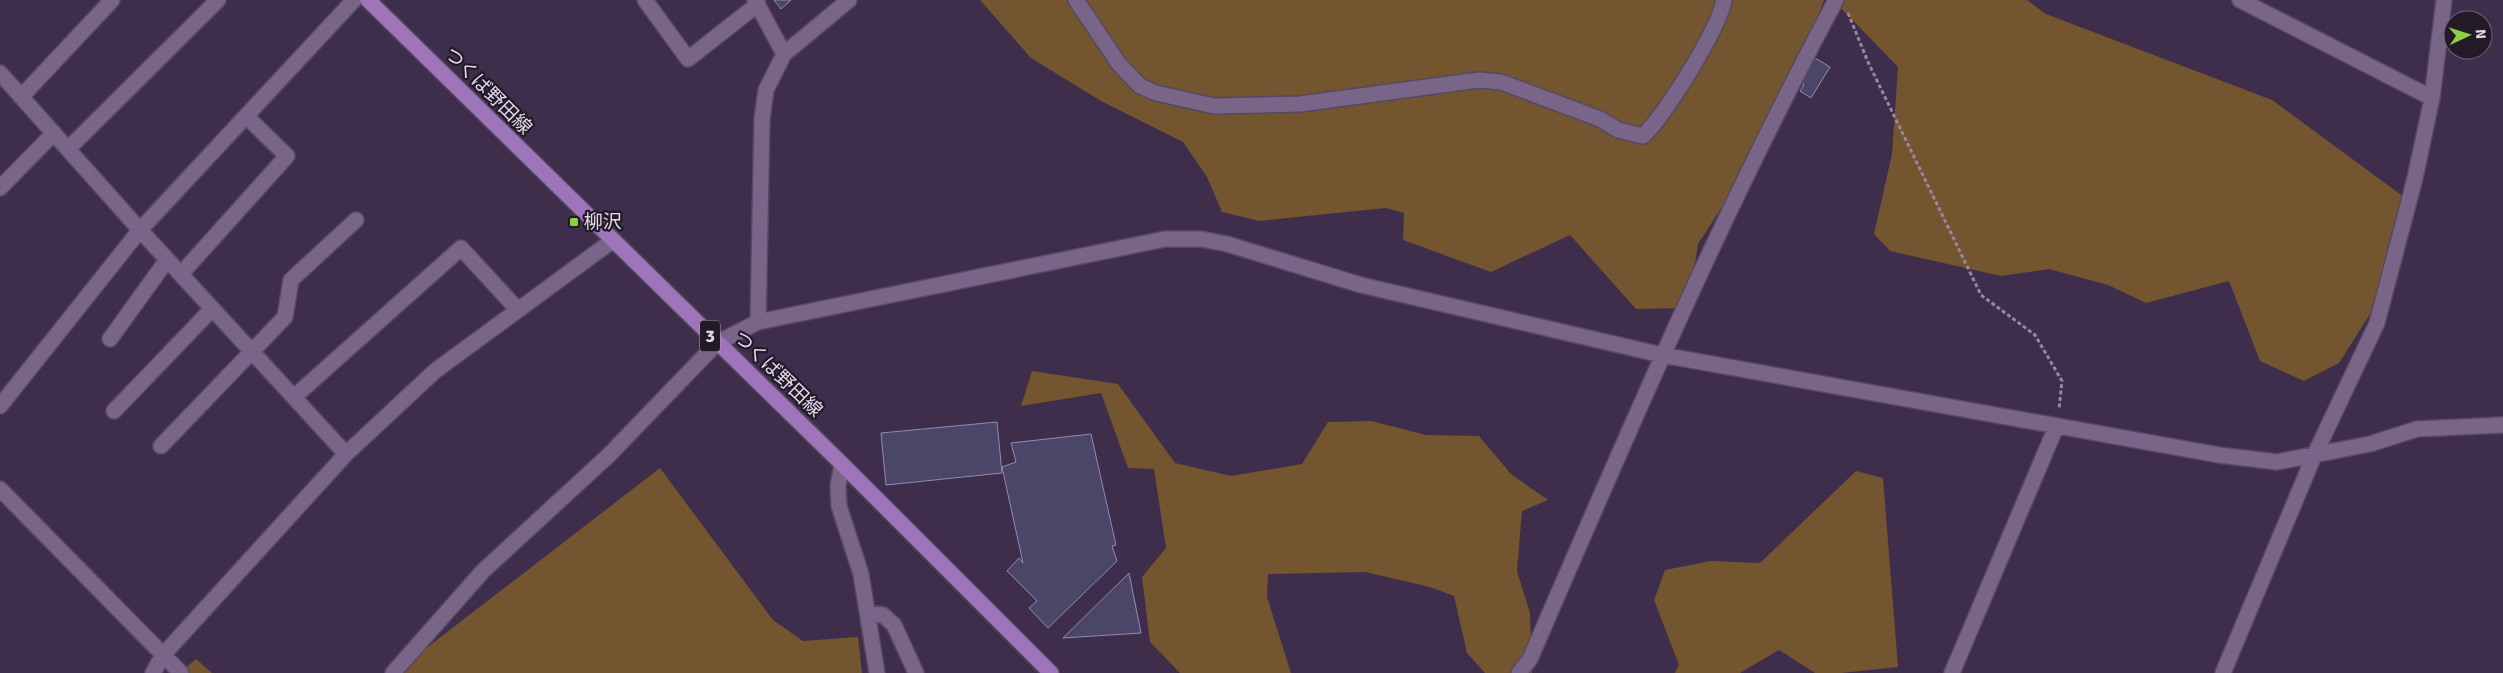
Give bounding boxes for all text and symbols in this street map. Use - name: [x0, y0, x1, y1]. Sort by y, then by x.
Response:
- north arrow: [2443, 10, 2493, 60]
- text: N: [2472, 29, 2489, 40]
- street label: つくば野田線: [439, 42, 537, 140]
- place label: 柳沢: [584, 210, 622, 234]
- marker: 柳沢: [568, 216, 580, 228]
- road number: 3: [700, 321, 720, 352]
- street label: つくば野田線: [729, 326, 827, 422]

